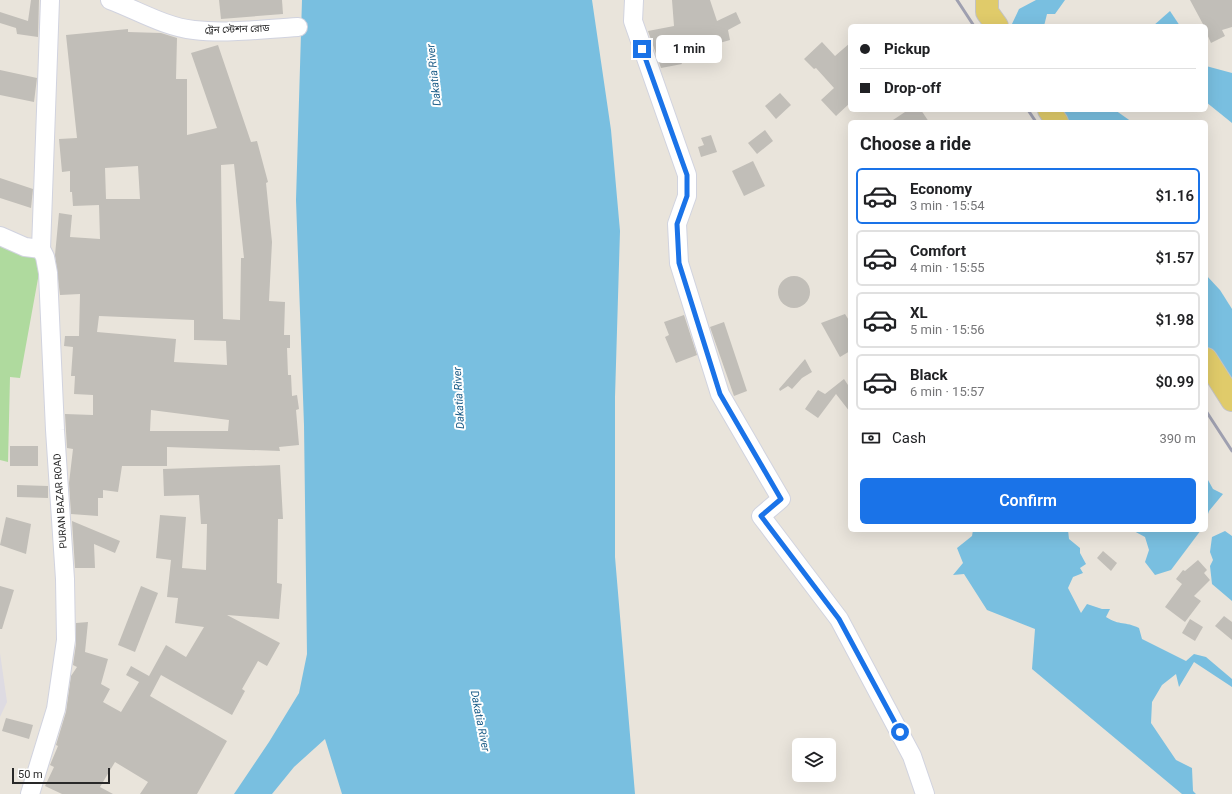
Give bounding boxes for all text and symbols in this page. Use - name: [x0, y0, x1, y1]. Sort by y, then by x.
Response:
- street label: ট্রেন স্টেশন রোড: [204, 22, 271, 36]
- callout: 1 min: [656, 35, 722, 63]
- route end: [633, 40, 651, 58]
- text: Pickup: [884, 40, 930, 58]
- text: 1 min: [673, 41, 705, 56]
- water label: Dakatia River: [424, 43, 444, 107]
- text: Drop-off: [884, 79, 941, 97]
- text: Choose a ride: [860, 133, 971, 154]
- icon: car: [862, 178, 898, 214]
- text: Economy: [910, 180, 972, 198]
- text: $1.16: [1155, 187, 1194, 205]
- text: 3 min · 15:54: [910, 198, 985, 213]
- icon: car: [862, 240, 898, 276]
- text: Comfort: [910, 242, 966, 260]
- text: $1.57: [1155, 249, 1194, 267]
- text: 4 min · 15:55: [910, 260, 985, 275]
- icon: car: [862, 302, 898, 338]
- text: XL: [910, 304, 928, 322]
- text: $1.98: [1155, 311, 1194, 329]
- text: 5 min · 15:56: [910, 322, 985, 337]
- icon: car: [862, 364, 898, 400]
- water label: Dakatia River: [451, 366, 467, 429]
- text: Black: [910, 366, 947, 384]
- text: $0.99: [1155, 373, 1194, 391]
- text: 6 min · 15:57: [910, 384, 985, 399]
- icon: cash: [860, 427, 882, 449]
- text: Cash: [892, 429, 926, 447]
- text: 390 m: [1159, 431, 1196, 446]
- street label: PURAN BAZAR ROAD: [51, 453, 69, 549]
- button: Confirm: [860, 478, 1196, 524]
- water label: Dakatia River: [468, 689, 492, 753]
- route start: [891, 723, 909, 741]
- map controls: [792, 738, 836, 782]
- button: layers: [792, 738, 836, 782]
- scale bar: [12, 766, 110, 785]
- text: 50 m: [18, 768, 43, 781]

